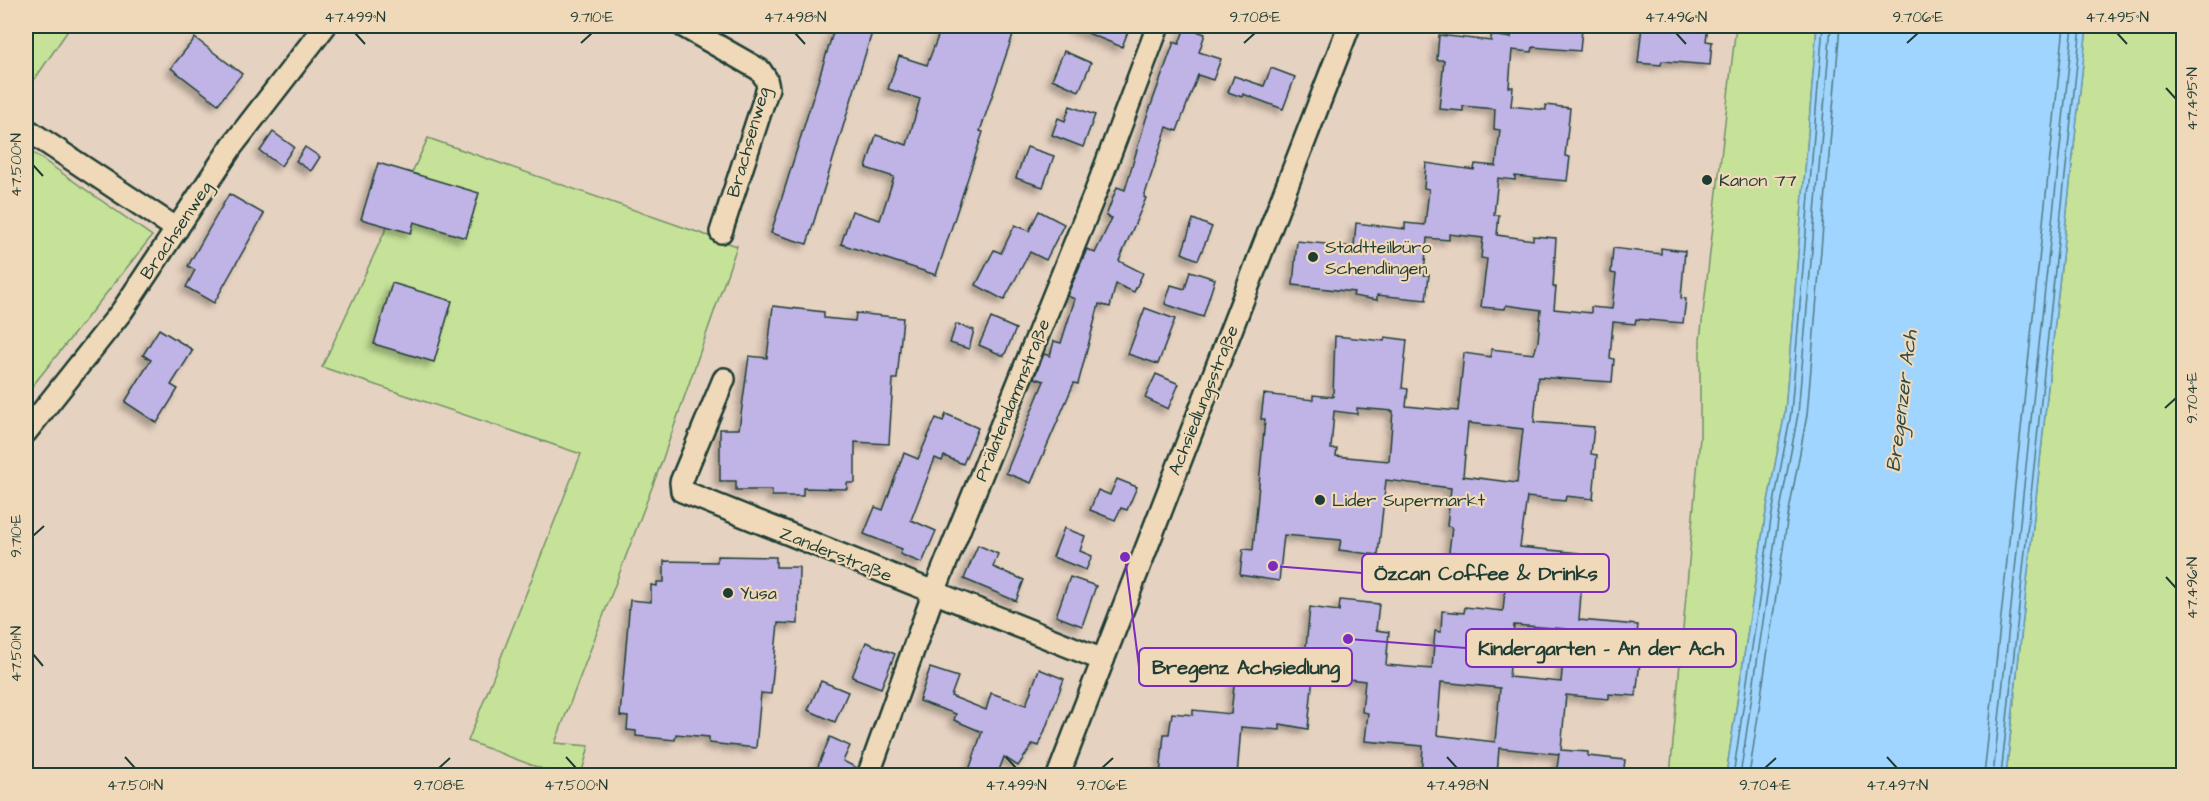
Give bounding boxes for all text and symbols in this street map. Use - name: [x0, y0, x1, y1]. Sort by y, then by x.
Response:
- text: 47.499°N: [324, 7, 386, 28]
- text: 9.710°E: [570, 7, 614, 28]
- text: 47.498°N: [764, 7, 826, 28]
- text: 9.708°E: [1229, 7, 1281, 28]
- text: 47.496°N: [1645, 7, 1707, 28]
- text: 9.706°E: [1893, 7, 1944, 28]
- text: 47.495°N: [2085, 7, 2149, 28]
- text: 47.495°N: [2182, 67, 2203, 131]
- street label: Brachsenweg: [721, 84, 777, 200]
- text: 47.500°N: [6, 133, 27, 197]
- place label: Kanon 77: [1719, 168, 1797, 193]
- marker: Kanon 77: [1700, 173, 1714, 187]
- street label: Brachsenweg: [134, 176, 219, 285]
- place label: Stadtteilbüro Schendlingen: [1325, 235, 1431, 282]
- marker: Stadtteilbüro Schendlingen: [1306, 250, 1320, 264]
- street label: Prälatendammstraße: [968, 315, 1057, 485]
- street label: Achsiedlungsstraße: [1162, 321, 1246, 479]
- water label: Bregenzer Ach: [1879, 328, 1926, 474]
- text: 9.704°E: [2182, 372, 2203, 424]
- place label: Lider Supermarkt: [1332, 488, 1486, 513]
- marker: Lider Supermarkt: [1313, 493, 1327, 507]
- text: 9.710°E: [6, 514, 27, 558]
- street label: Zanderstraße: [776, 521, 896, 588]
- callout: Özcan Coffee & Drinks: [1362, 554, 1609, 592]
- text: 47.496°N: [2182, 557, 2203, 619]
- text: Özcan Coffee & Drinks: [1374, 560, 1598, 588]
- place label: Yusa: [740, 581, 777, 606]
- marker: Yusa: [721, 586, 735, 600]
- text: 47.501°N: [6, 626, 27, 682]
- callout: Kindergarten - An der Ach: [1466, 629, 1736, 667]
- text: Kindergarten - An der Ach: [1478, 635, 1725, 664]
- callout: Bregenz Achsiedlung: [1139, 648, 1352, 686]
- text: Bregenz Achsiedlung: [1152, 654, 1341, 683]
- text: 47.501°N: [107, 775, 163, 796]
- text: 9.708°E: [413, 775, 465, 796]
- text: 47.500°N: [544, 775, 608, 796]
- text: 47.499°N: [985, 775, 1047, 796]
- text: 9.706°E: [1077, 775, 1128, 796]
- text: 47.498°N: [1426, 775, 1488, 796]
- text: 9.704°E: [1739, 775, 1791, 796]
- text: 47.497°N: [1866, 775, 1928, 796]

